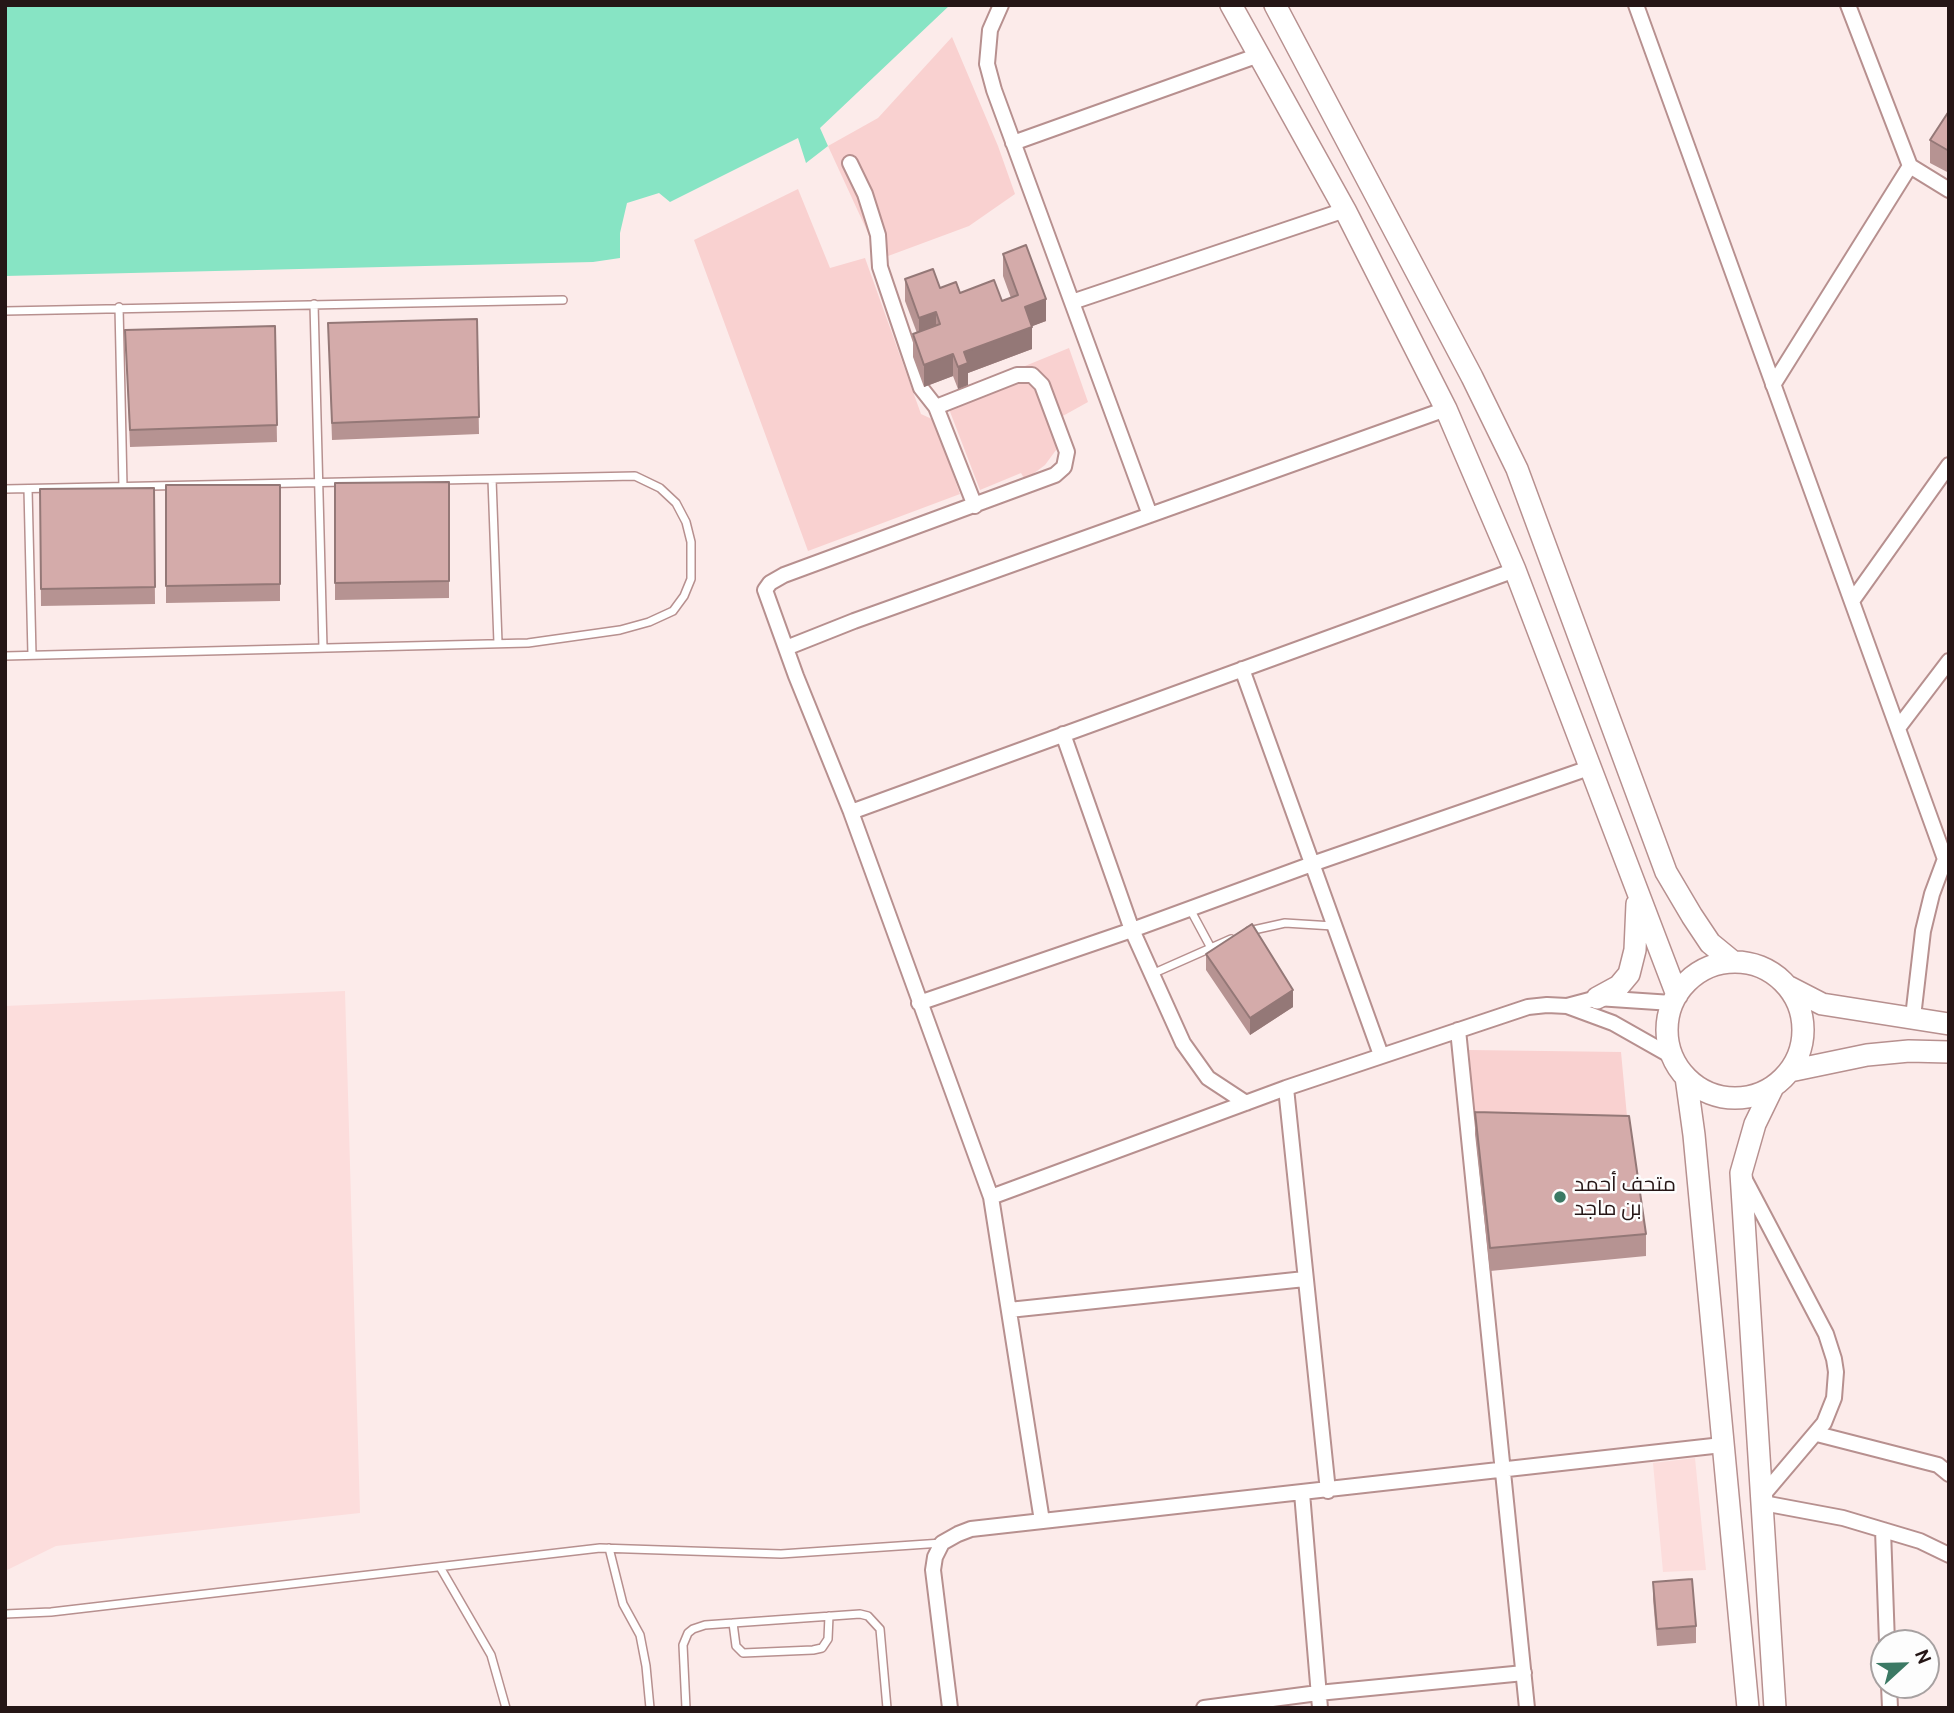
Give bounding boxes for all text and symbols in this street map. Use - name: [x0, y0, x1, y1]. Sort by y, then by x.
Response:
- place label: متحف أحمد بن ماجد: [1574, 1172, 1676, 1222]
- marker: متحف أحمد بن ماجد: [1552, 1189, 1568, 1205]
- north arrow: [1870, 1629, 1940, 1699]
- text: N: [1910, 1646, 1936, 1667]

